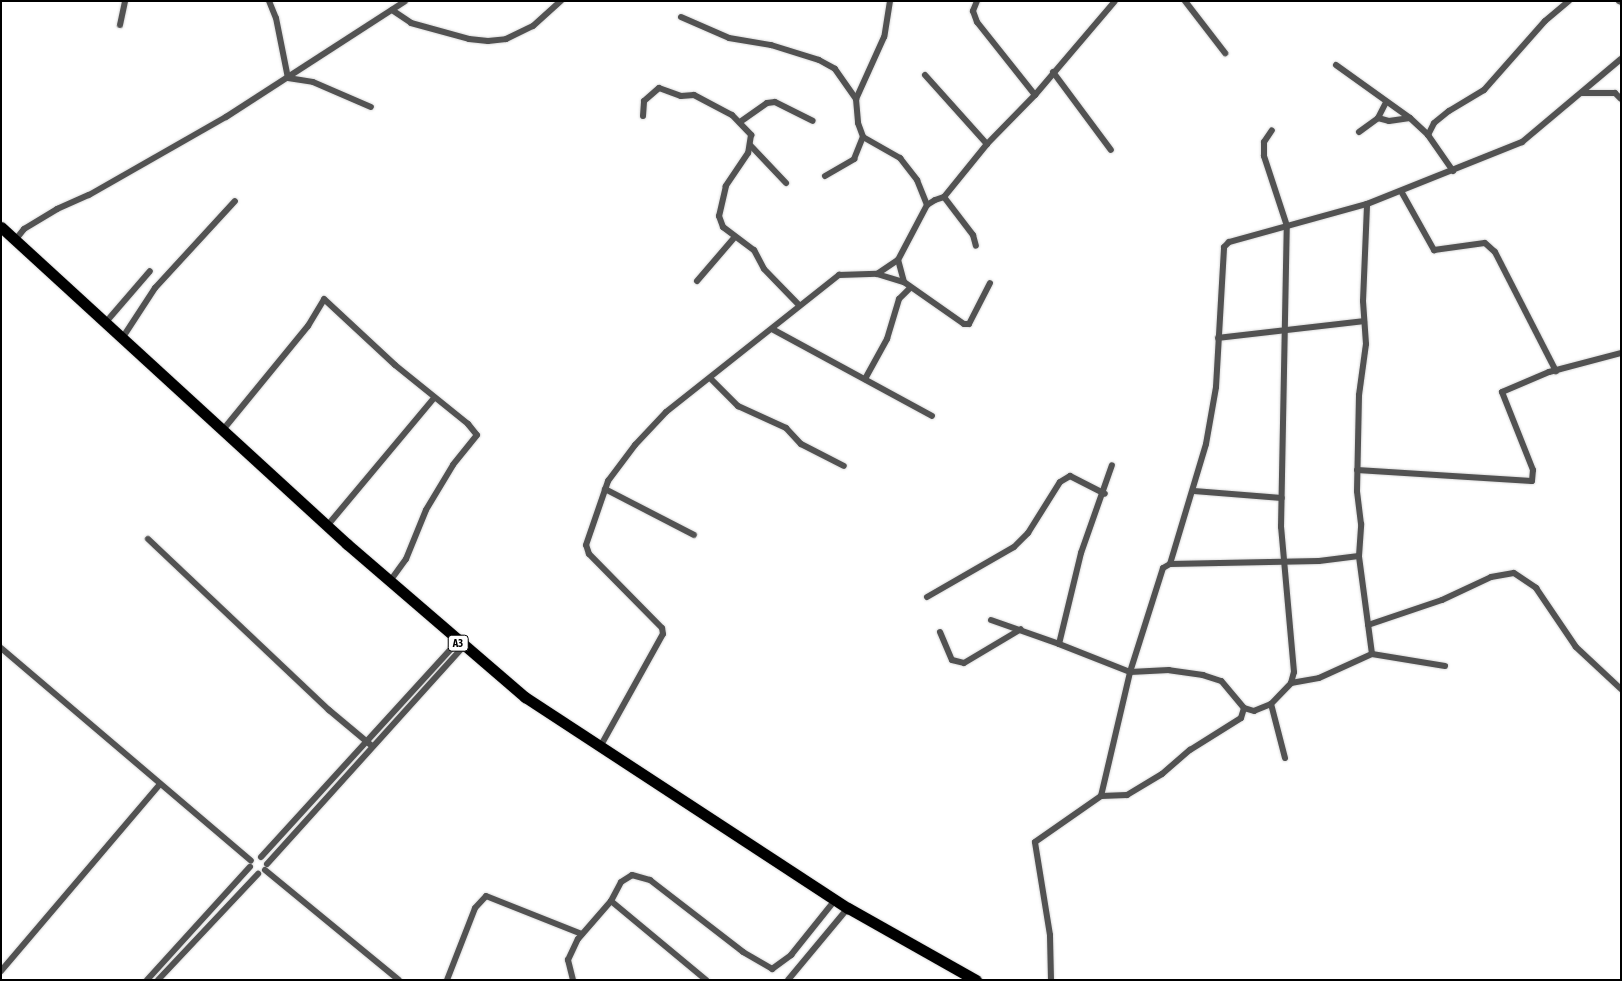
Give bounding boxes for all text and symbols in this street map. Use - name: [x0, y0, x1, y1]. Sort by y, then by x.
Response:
- road number: A3: [447, 634, 469, 651]

